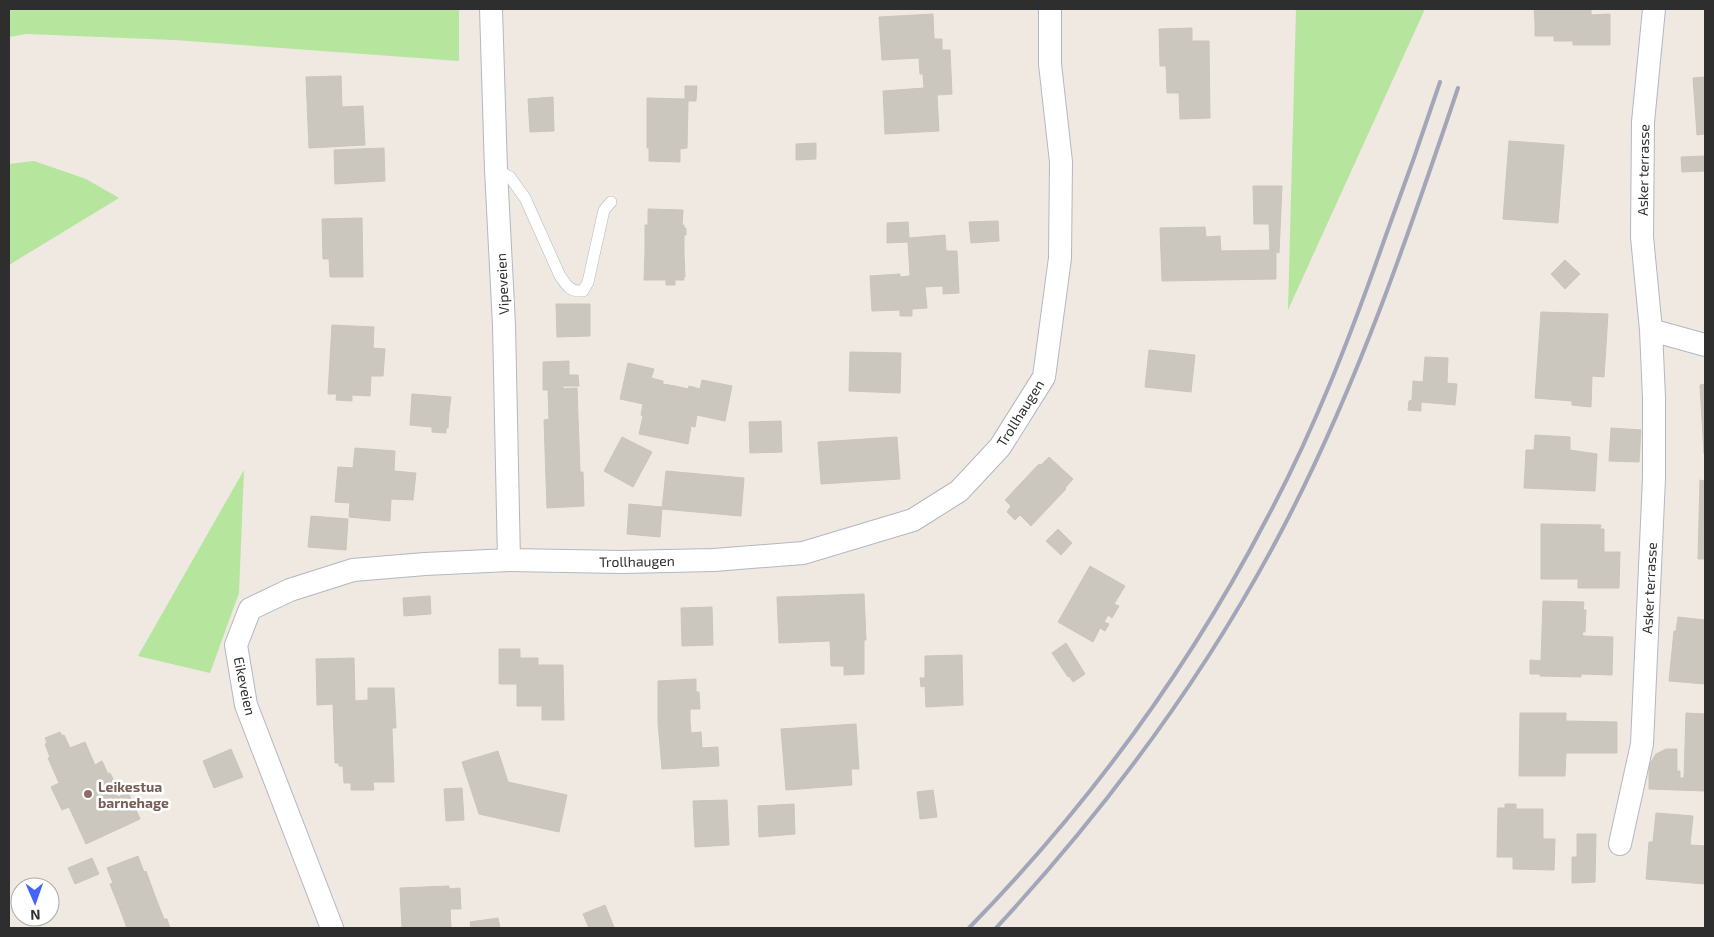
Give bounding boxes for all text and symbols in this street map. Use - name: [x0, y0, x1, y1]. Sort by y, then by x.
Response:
- street label: Asker terrasse: [1634, 124, 1652, 216]
- street label: Vipeveien: [492, 253, 512, 315]
- street label: Trollhaugen: [993, 376, 1047, 450]
- street label: Asker terrasse: [1638, 542, 1660, 634]
- street label: Trollhaugen: [599, 552, 675, 570]
- street label: Eikeveien: [230, 655, 260, 717]
- place label: Leikestua barnehage: [98, 778, 169, 811]
- marker: Leikestua barnehage: [82, 788, 94, 800]
- north arrow: [10, 877, 60, 927]
- text: N: [30, 907, 41, 924]

